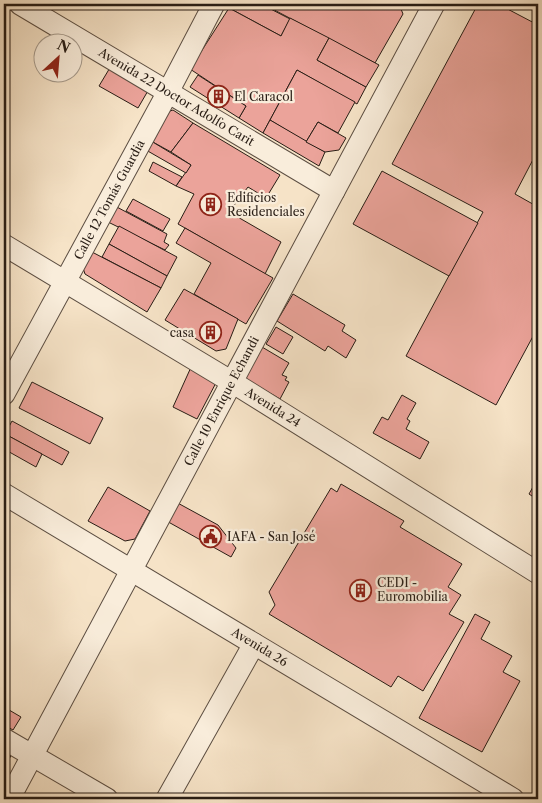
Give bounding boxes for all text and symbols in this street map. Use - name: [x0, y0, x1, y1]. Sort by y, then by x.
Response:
- north arrow: [32, 32, 82, 82]
- text: N: [54, 36, 73, 57]
- street label: Avenida 22 Doctor Adolfo Carit: [95, 44, 258, 149]
- building icon: El Caracol: [206, 85, 230, 109]
- place label: El Caracol: [234, 89, 294, 104]
- street label: Calle 12 Tomás Guardia: [70, 136, 148, 262]
- place label: Edificios Residenciales: [227, 190, 305, 219]
- building icon: Edificios Residenciales: [199, 193, 223, 217]
- building icon: casa: [198, 321, 222, 345]
- place label: casa: [170, 325, 195, 340]
- street label: Calle 10 Enrique Echandi: [180, 333, 262, 468]
- street label: Avenida 24: [242, 383, 304, 430]
- public building icon: IAFA - San José: [199, 525, 223, 549]
- place label: IAFA - San José: [227, 529, 316, 544]
- place label: CEDI - Euromobilia: [377, 575, 449, 604]
- building icon: CEDI - Euromobilia: [349, 578, 373, 602]
- street label: Avenida 26: [228, 624, 291, 669]

